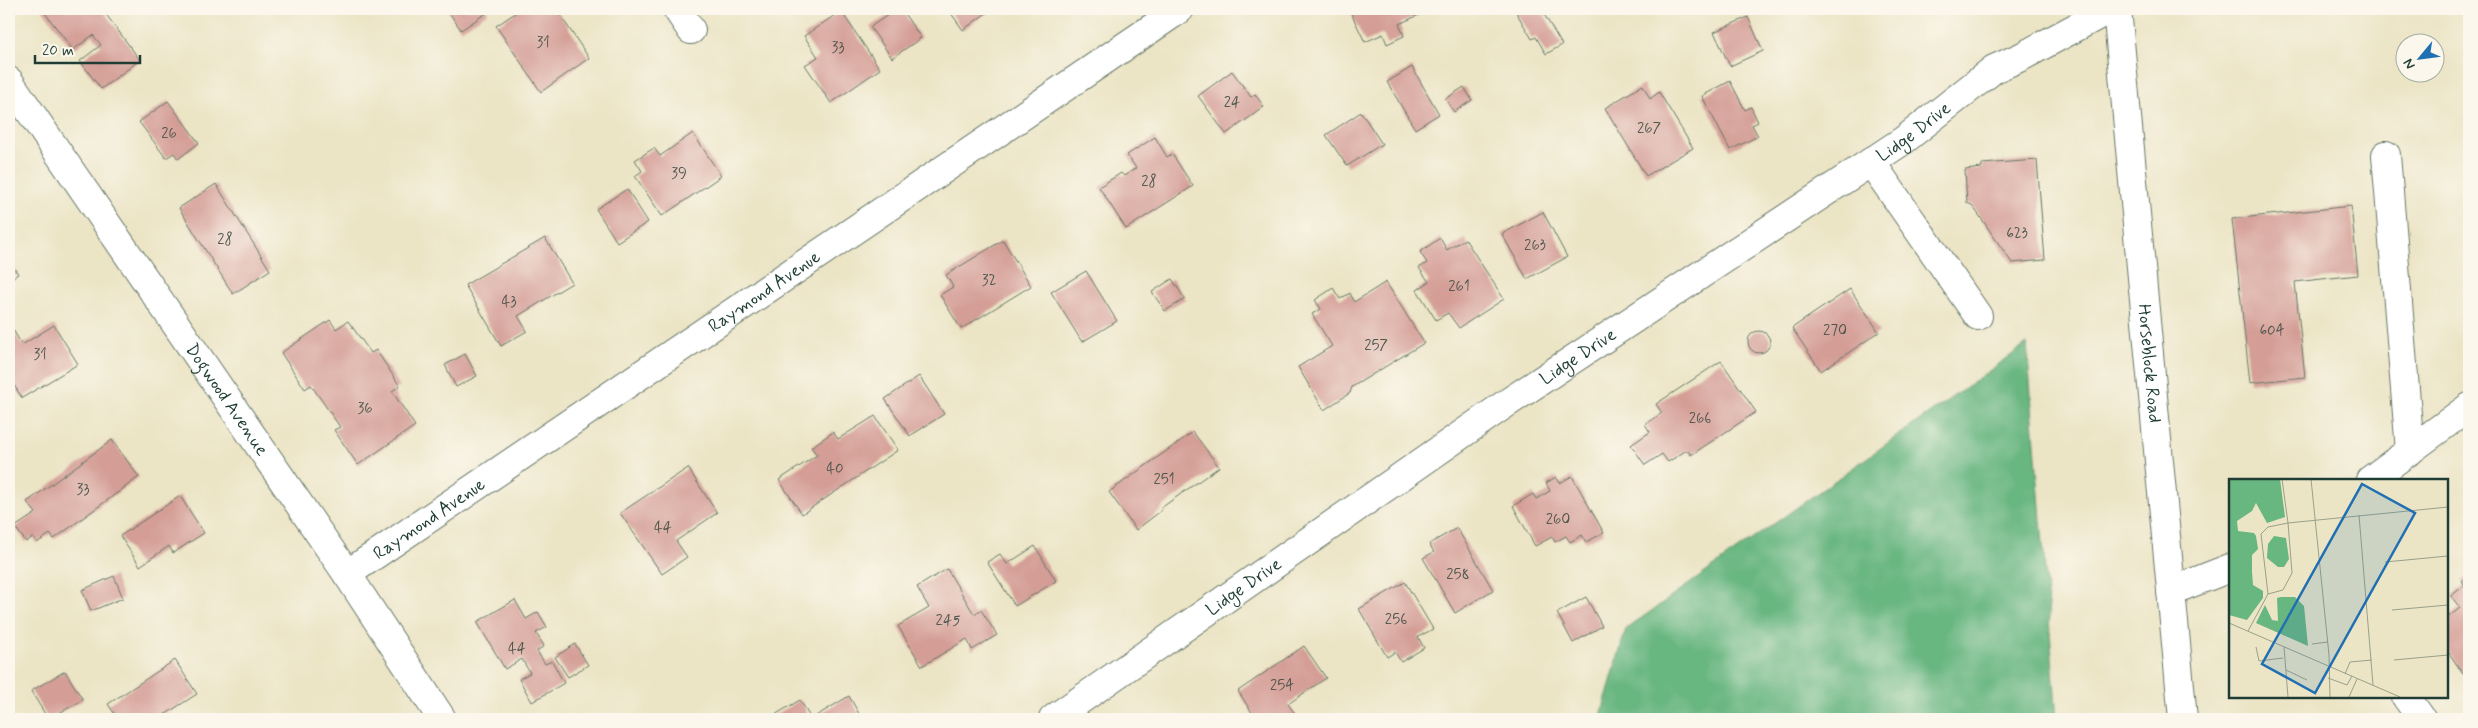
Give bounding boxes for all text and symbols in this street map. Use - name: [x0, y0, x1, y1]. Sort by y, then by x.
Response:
- scale bar: [35, 32, 140, 64]
- north arrow: [2396, 32, 2446, 82]
- house number: 31: [536, 33, 550, 53]
- house number: 33: [831, 38, 845, 58]
- text: 20 m: [42, 41, 74, 61]
- text: N: [2399, 55, 2420, 72]
- house number: 24: [1224, 93, 1240, 113]
- street label: Lidge Drive: [1872, 97, 1956, 168]
- house number: 267: [1637, 119, 1661, 139]
- house number: 26: [161, 124, 177, 144]
- house number: 39: [671, 164, 687, 184]
- house number: 28: [1141, 172, 1157, 192]
- house number: 623: [2006, 224, 2028, 244]
- house number: 28: [217, 230, 233, 250]
- house number: 263: [1524, 236, 1546, 256]
- street label: Raymond Avenue: [704, 245, 826, 339]
- house number: 32: [982, 271, 996, 291]
- house number: 261: [1448, 277, 1470, 297]
- house number: 43: [501, 292, 517, 312]
- street label: Horseblock Road: [2131, 303, 2166, 424]
- house number: 270: [1823, 321, 1847, 341]
- house number: 604: [2259, 321, 2285, 341]
- street label: Lidge Drive: [1535, 323, 1621, 391]
- house number: 257: [1364, 336, 1388, 356]
- street label: Dogwood Avenue: [179, 339, 274, 461]
- house number: 31: [33, 345, 47, 365]
- house number: 36: [357, 399, 373, 419]
- house number: 266: [1689, 409, 1711, 429]
- house number: 40: [826, 459, 844, 479]
- house number: 251: [1153, 470, 1175, 490]
- street label: Raymond Avenue: [369, 473, 490, 566]
- inset map: [2229, 479, 2448, 698]
- house number: 33: [76, 480, 90, 500]
- house number: 260: [1546, 510, 1570, 530]
- house number: 44: [654, 518, 672, 538]
- street label: Lidge Drive: [1201, 552, 1287, 622]
- house number: 258: [1446, 565, 1470, 585]
- house number: 256: [1385, 610, 1407, 630]
- house number: 245: [936, 611, 960, 631]
- house number: 44: [508, 639, 526, 659]
- house number: 254: [1270, 676, 1294, 696]

